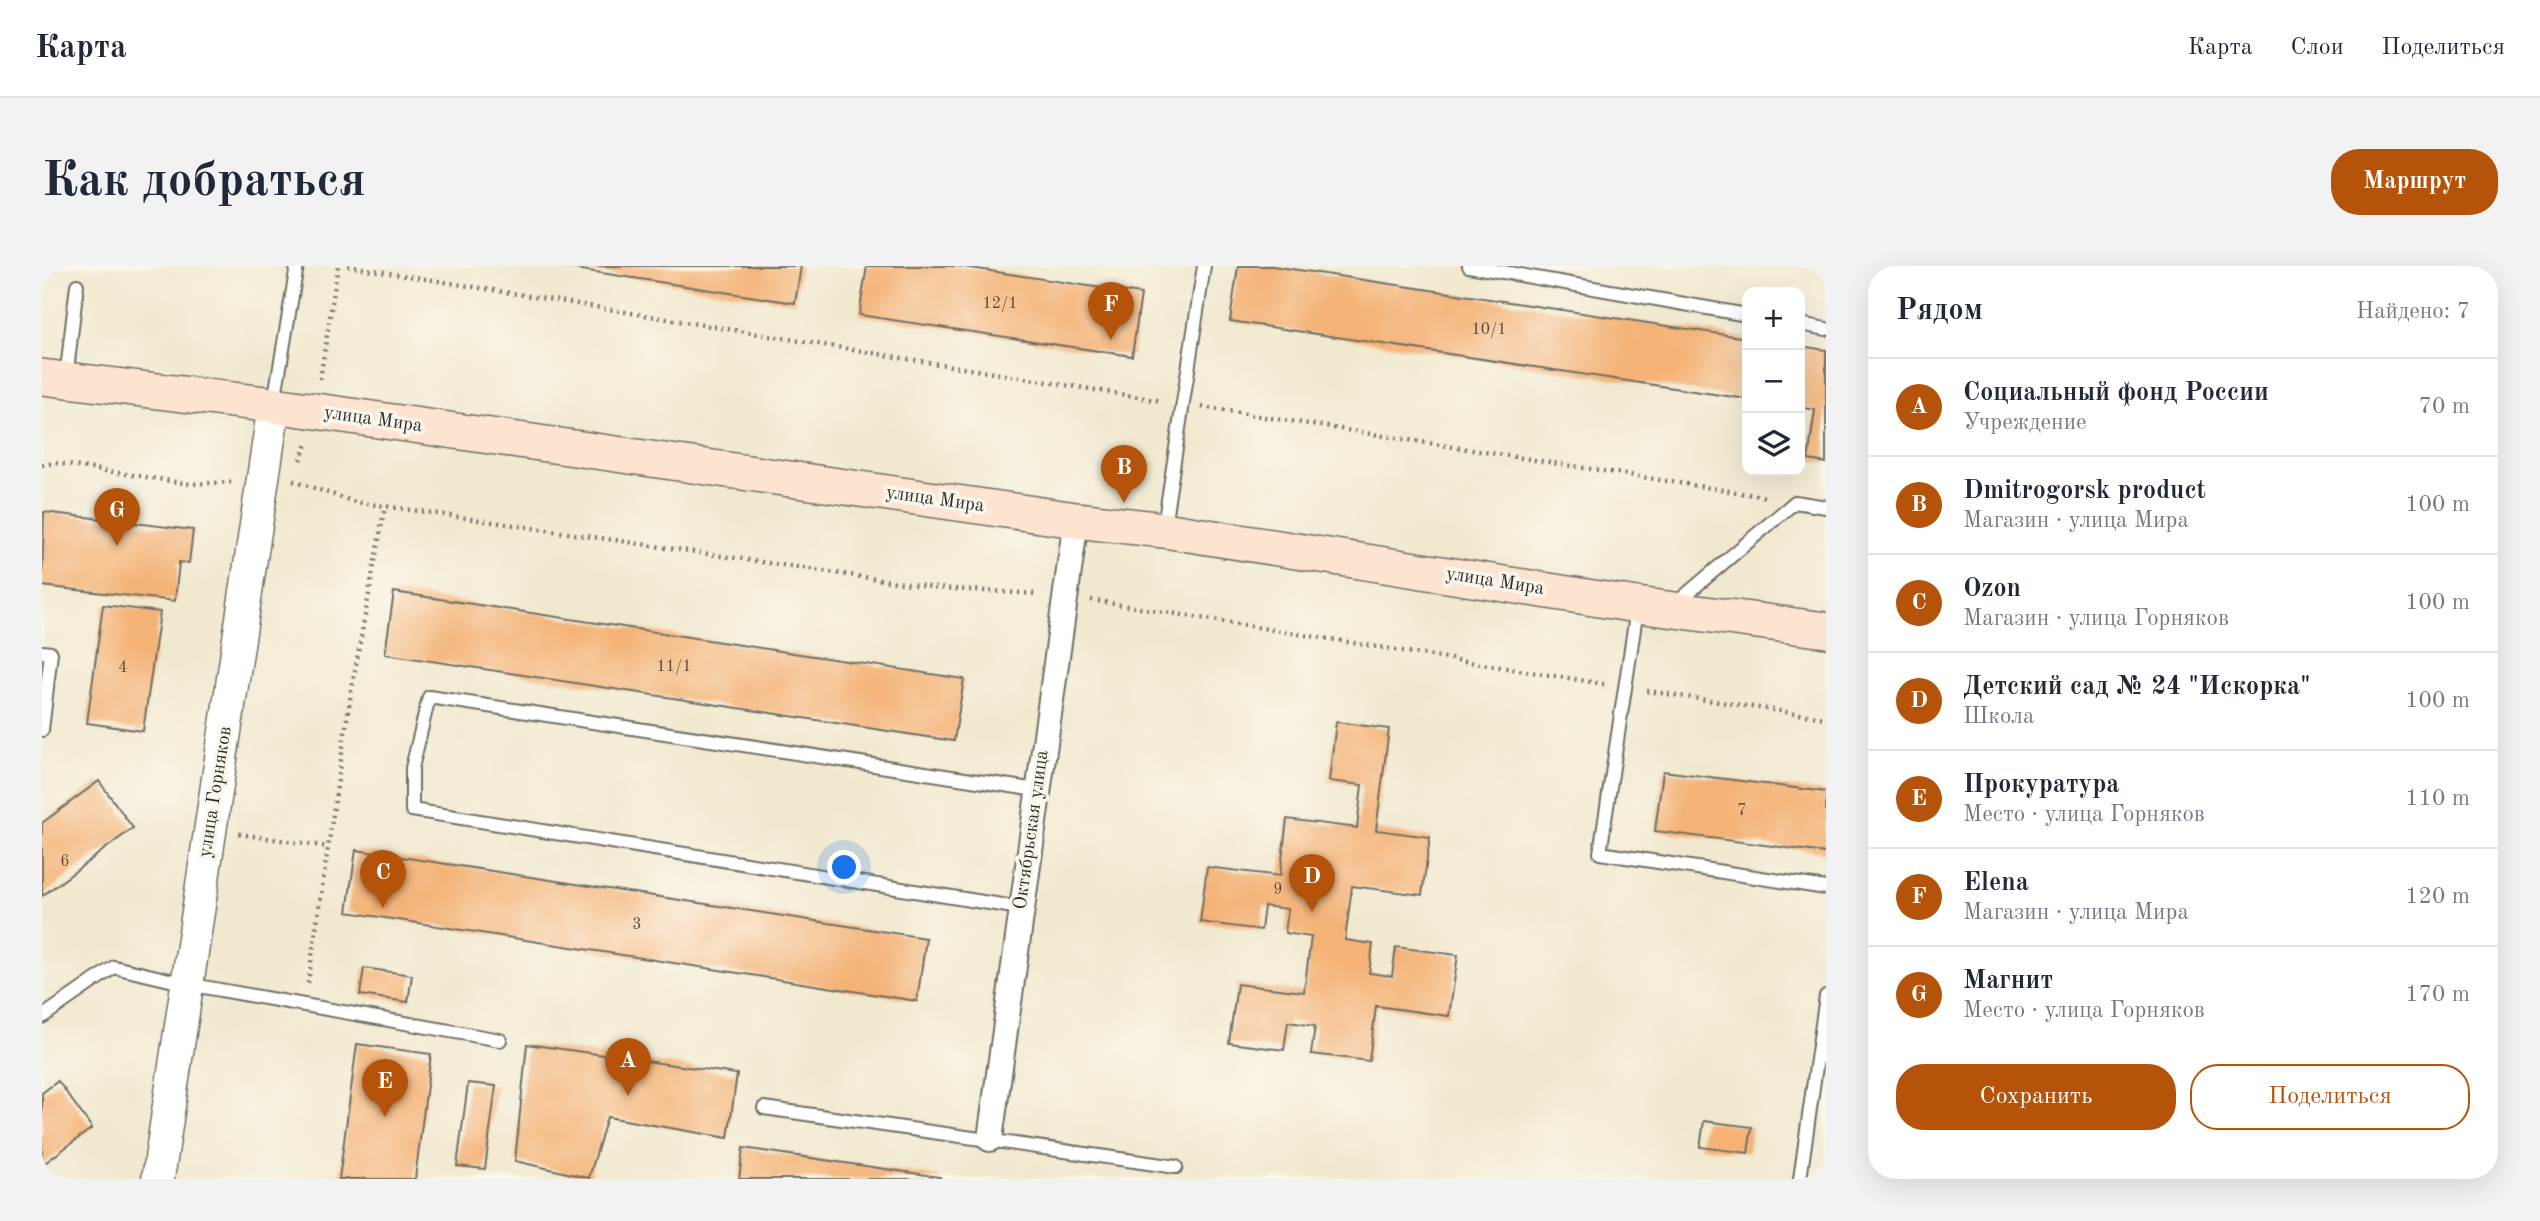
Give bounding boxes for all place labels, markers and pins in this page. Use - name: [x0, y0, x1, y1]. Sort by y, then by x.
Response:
- pin: F: [1088, 282, 1134, 340]
- pin: B: [1101, 445, 1147, 503]
- pin: G: [94, 488, 140, 546]
- pin: C: [360, 850, 406, 908]
- pin: D: [1289, 854, 1335, 912]
- pin: A: [605, 1038, 651, 1096]
- pin: E: [362, 1059, 408, 1117]

